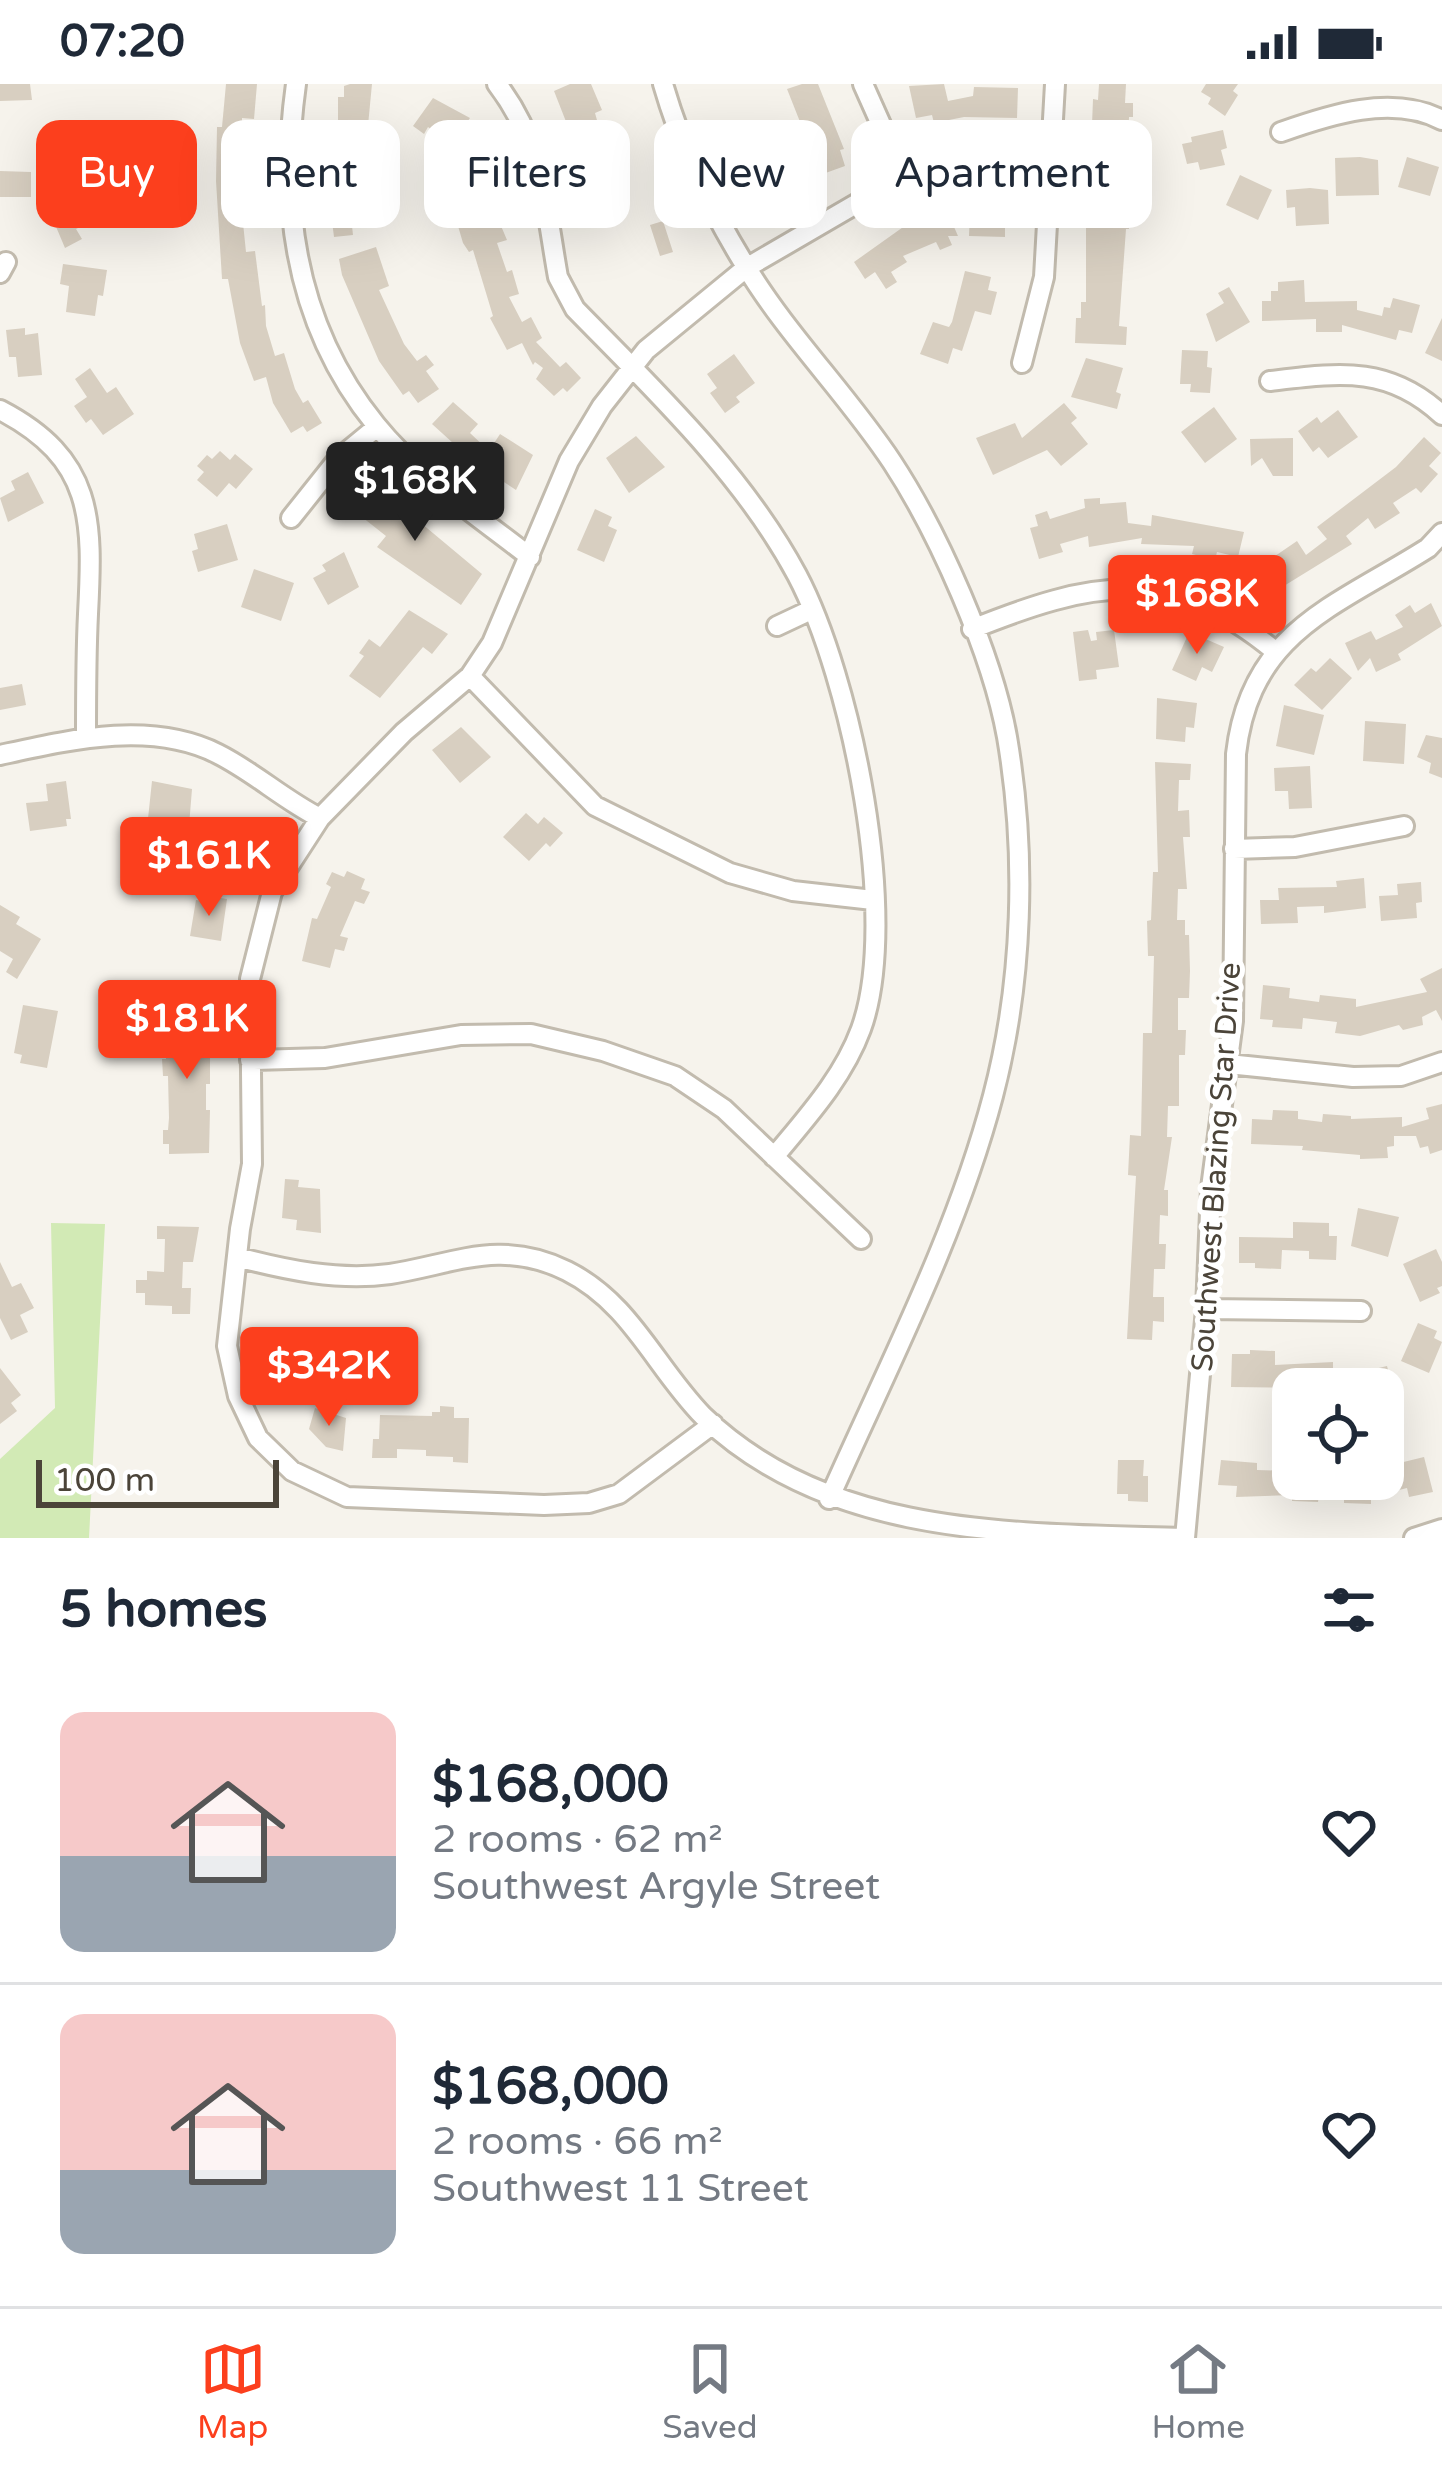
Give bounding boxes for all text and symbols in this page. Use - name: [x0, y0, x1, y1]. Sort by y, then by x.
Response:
- text: 07:20: [60, 15, 185, 69]
- chip: Buy: [36, 120, 197, 228]
- chip: Rent: [221, 120, 400, 228]
- chip: Filters: [424, 120, 630, 228]
- chip: New: [654, 120, 827, 228]
- chip: Apartment: [851, 120, 1152, 228]
- pin: $168K: [331, 442, 499, 544]
- text: $168K: [353, 457, 477, 504]
- pin: $168K: [1113, 555, 1281, 657]
- text: $168K: [1135, 570, 1259, 617]
- pin: $161K: [125, 817, 293, 919]
- text: $161K: [147, 832, 271, 879]
- street label: Southwest Blazing Star Drive: [1184, 961, 1249, 1373]
- pin: $181K: [103, 980, 271, 1082]
- text: $181K: [125, 995, 249, 1042]
- pin: $342K: [245, 1327, 413, 1429]
- text: $342K: [267, 1342, 391, 1389]
- map controls: [1272, 1368, 1404, 1500]
- button: locate: [1272, 1368, 1404, 1500]
- scale bar: [36, 1454, 279, 1507]
- text: 100 m: [54, 1461, 155, 1500]
- icon: filters: [1316, 1577, 1382, 1643]
- text: 5 homes: [60, 1579, 268, 1641]
- text: $168,000: [432, 1754, 669, 1816]
- icon: home: [156, 1760, 300, 1904]
- icon: heart: [1316, 1799, 1382, 1865]
- text: 2 rooms · 62 m²: [432, 1816, 723, 1863]
- text: Southwest Argyle Street: [432, 1863, 880, 1910]
- text: $168,000: [432, 2056, 669, 2118]
- icon: home: [156, 2062, 300, 2206]
- icon: heart: [1316, 2101, 1382, 2167]
- text: 2 rooms · 66 m²: [432, 2118, 723, 2165]
- text: Southwest 11 Street: [432, 2165, 809, 2212]
- tab: Map: [197, 2336, 268, 2447]
- tab: Saved: [662, 2336, 758, 2447]
- tab: Home: [1152, 2336, 1245, 2447]

